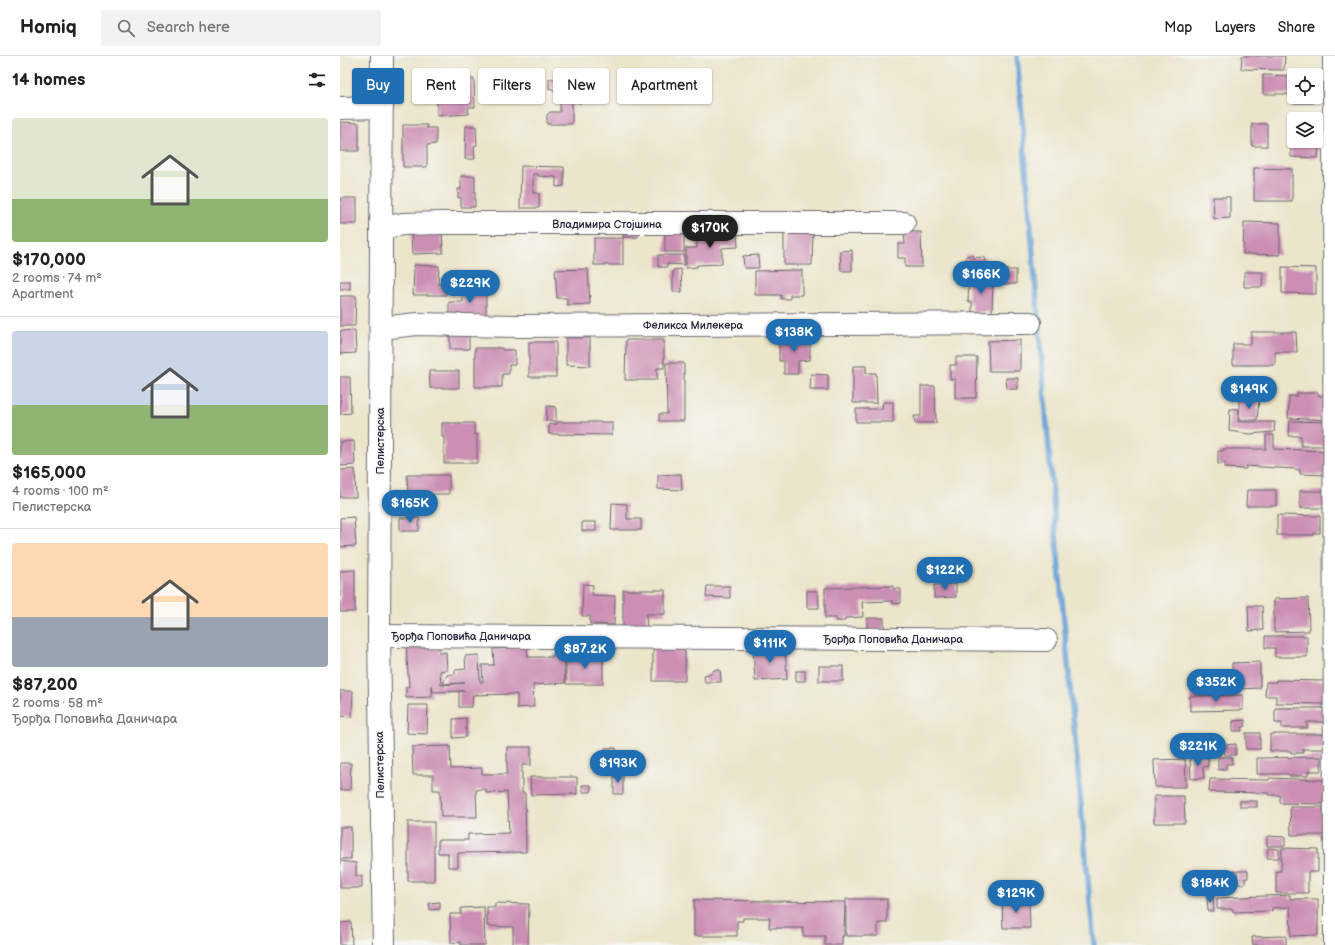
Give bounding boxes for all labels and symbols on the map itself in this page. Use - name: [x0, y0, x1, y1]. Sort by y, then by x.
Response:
- pin: $170K: [682, 215, 738, 249]
- street label: Владимира Стојшина: [552, 218, 662, 231]
- pin: $166K: [953, 261, 1009, 295]
- pin: $229K: [442, 270, 498, 304]
- street label: Феликса Милекера: [643, 319, 743, 332]
- pin: $138K: [766, 319, 822, 353]
- pin: $149K: [1221, 376, 1277, 410]
- street label: Пелистерска: [374, 407, 387, 475]
- pin: $165K: [382, 490, 438, 524]
- pin: $122K: [917, 557, 973, 591]
- street label: Ђорђа Поповића Даничара: [391, 630, 532, 643]
- pin: $111K: [742, 630, 798, 664]
- street label: Ђорђа Поповића Даничара: [823, 633, 964, 646]
- pin: $87.2K: [552, 636, 618, 670]
- pin: $352K: [1188, 669, 1244, 703]
- street label: Пелистерска: [373, 731, 387, 799]
- pin: $221K: [1170, 733, 1226, 767]
- pin: $193K: [590, 750, 646, 784]
- pin: $184K: [1182, 870, 1238, 904]
- pin: $129K: [988, 880, 1044, 914]

